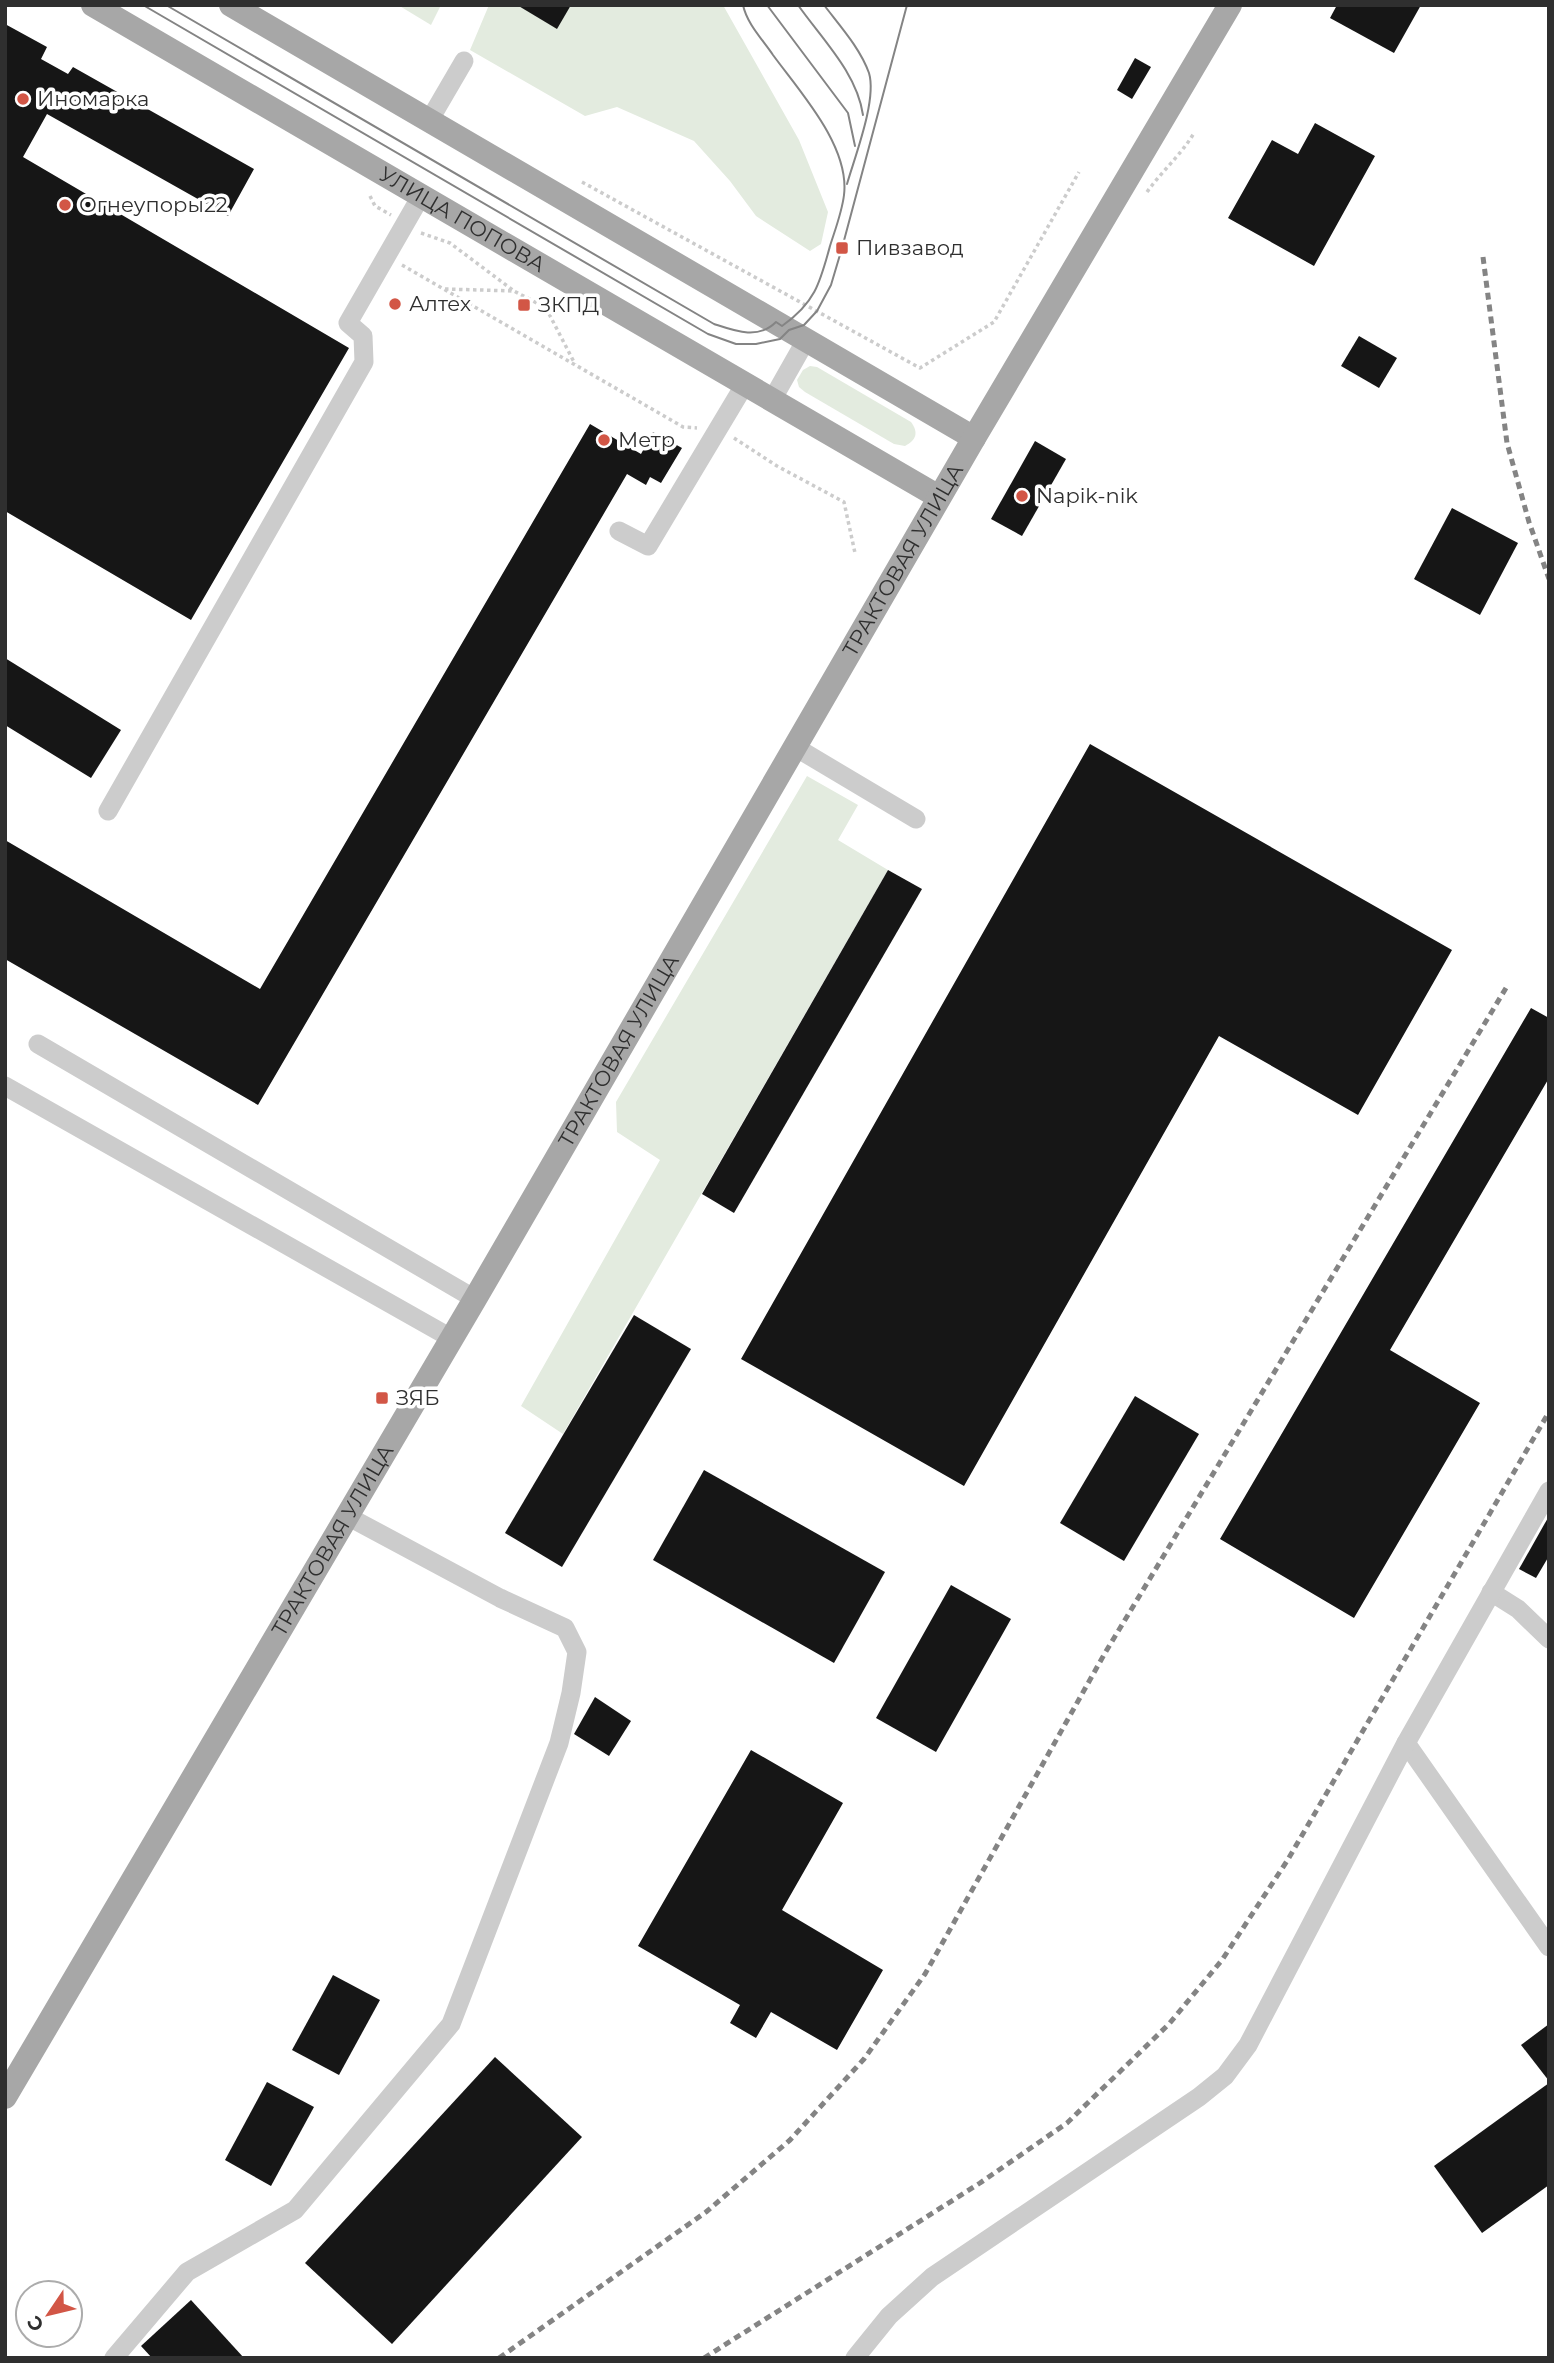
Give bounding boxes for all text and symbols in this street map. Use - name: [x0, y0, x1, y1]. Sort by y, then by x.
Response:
- place label: Иномарка: [37, 86, 149, 111]
- marker: Иномарка: [15, 91, 31, 107]
- street label: УЛИЦА ПОПОВА: [375, 161, 550, 277]
- place label: Огнеупоры22: [79, 192, 228, 217]
- marker: Огнеупоры22: [57, 197, 73, 213]
- place label: Пивзавод: [856, 235, 964, 260]
- marker: Пивзавод: [834, 240, 850, 256]
- place label: Алтех: [409, 291, 471, 316]
- place label: ЗКПД: [538, 292, 599, 317]
- marker: Алтех: [387, 296, 403, 312]
- marker: ЗКПД: [516, 297, 532, 313]
- place label: Метр: [618, 427, 675, 452]
- marker: Метр: [596, 432, 612, 448]
- street label: ТРАКТОВАЯ УЛИЦА: [837, 459, 968, 661]
- place label: Napik-nik: [1036, 483, 1138, 508]
- marker: Napik-nik: [1014, 488, 1030, 504]
- street label: ТРАКТОВАЯ УЛИЦА: [553, 950, 684, 1151]
- place label: ЗЯБ: [396, 1385, 439, 1410]
- marker: ЗЯБ: [374, 1390, 390, 1406]
- street label: ТРАКТОВАЯ УЛИЦА: [266, 1439, 399, 1640]
- north arrow: [14, 2279, 84, 2349]
- text: С: [22, 2311, 49, 2336]

